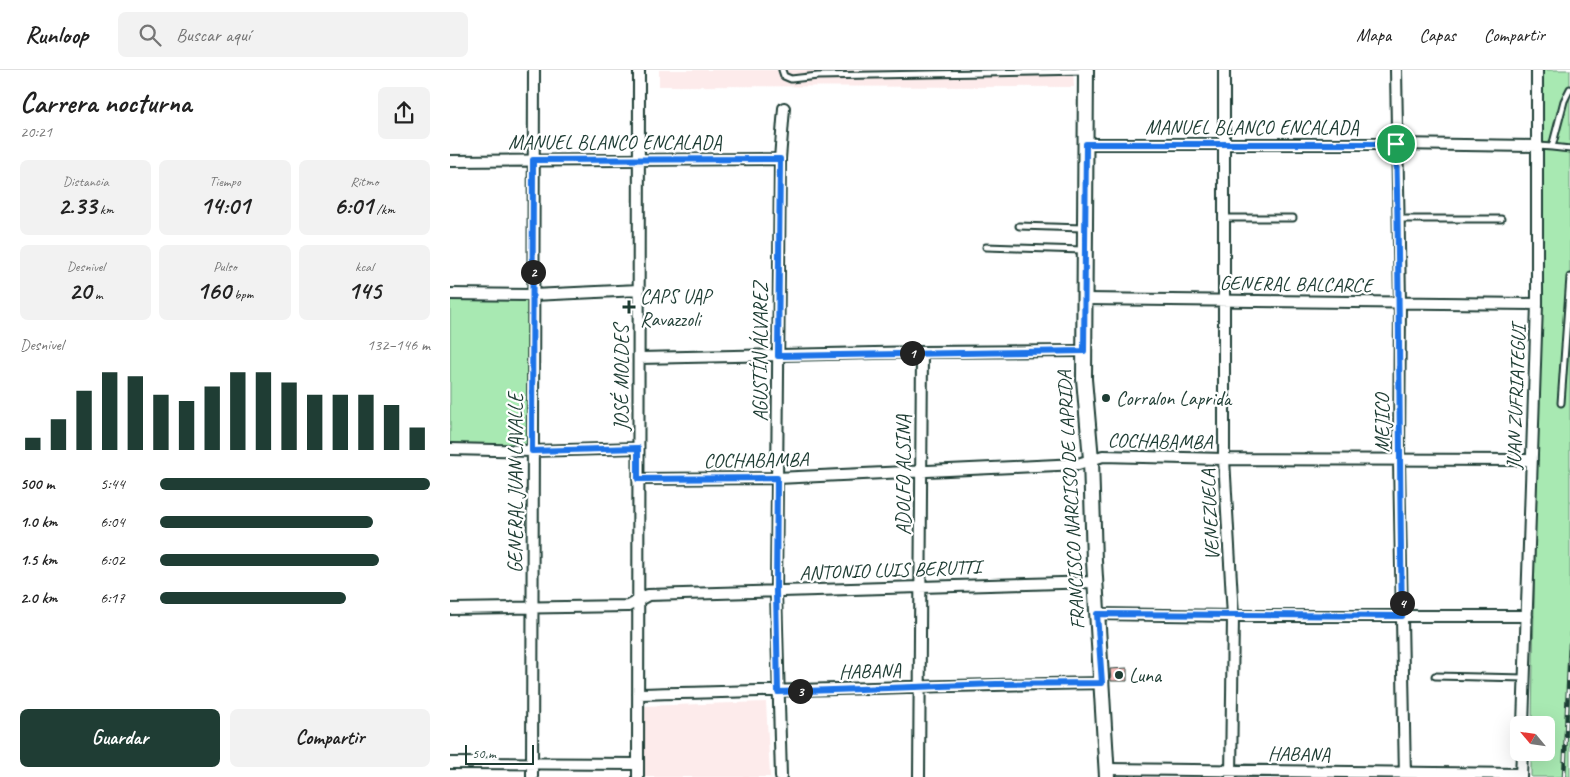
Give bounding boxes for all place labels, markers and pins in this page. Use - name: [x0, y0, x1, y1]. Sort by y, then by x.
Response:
- pin: [1375, 123, 1417, 165]
- pin: 2: [520, 260, 546, 284]
- place label: CAPS UAP Ravazzoli: [640, 284, 714, 332]
- marker: CAPS UAP Ravazzoli: [622, 300, 636, 314]
- pin: 1: [900, 340, 924, 366]
- place label: Corralon Laprida: [1116, 386, 1233, 411]
- marker: Corralon Laprida: [1100, 392, 1112, 404]
- pin: 4: [1390, 590, 1414, 616]
- place label: Luna: [1129, 663, 1163, 688]
- marker: Luna: [1113, 669, 1125, 681]
- pin: 3: [788, 678, 812, 704]

